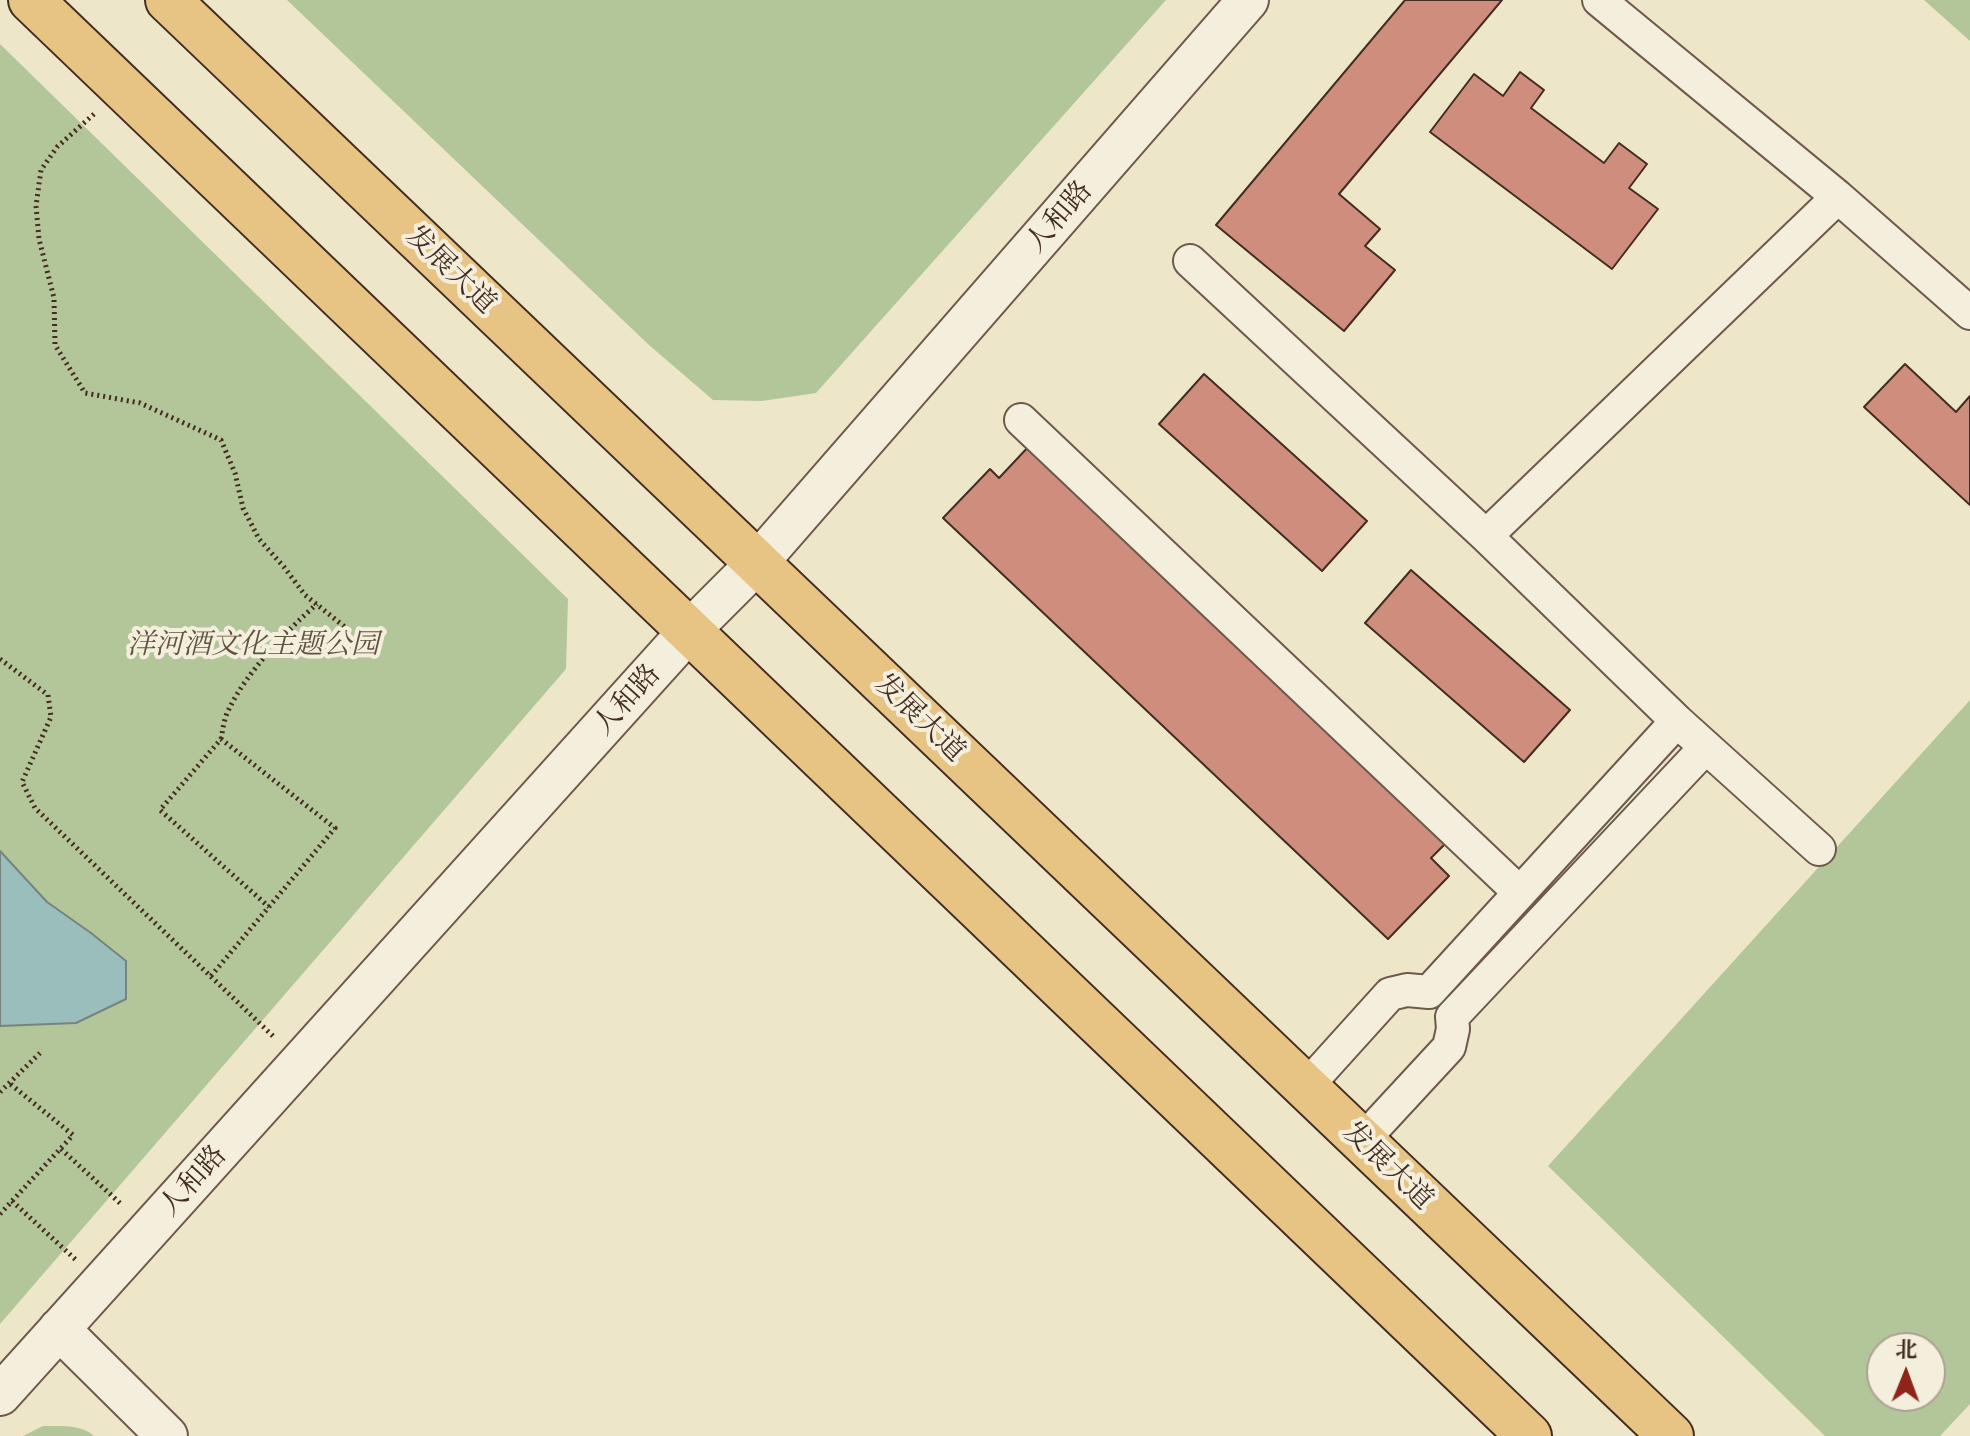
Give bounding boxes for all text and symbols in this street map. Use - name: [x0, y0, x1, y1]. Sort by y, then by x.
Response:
- street label: 人和路: [1019, 174, 1099, 260]
- street label: 发展大道: [399, 219, 503, 321]
- park label: 洋河酒文化主题公园: [127, 628, 379, 662]
- street label: 人和路: [586, 658, 668, 742]
- street label: 发展大道: [868, 667, 972, 769]
- street label: 发展大道: [1336, 1115, 1440, 1217]
- street label: 人和路: [152, 1139, 234, 1223]
- north arrow: [1866, 1332, 1946, 1412]
- text: 北: [1895, 1336, 1918, 1363]

